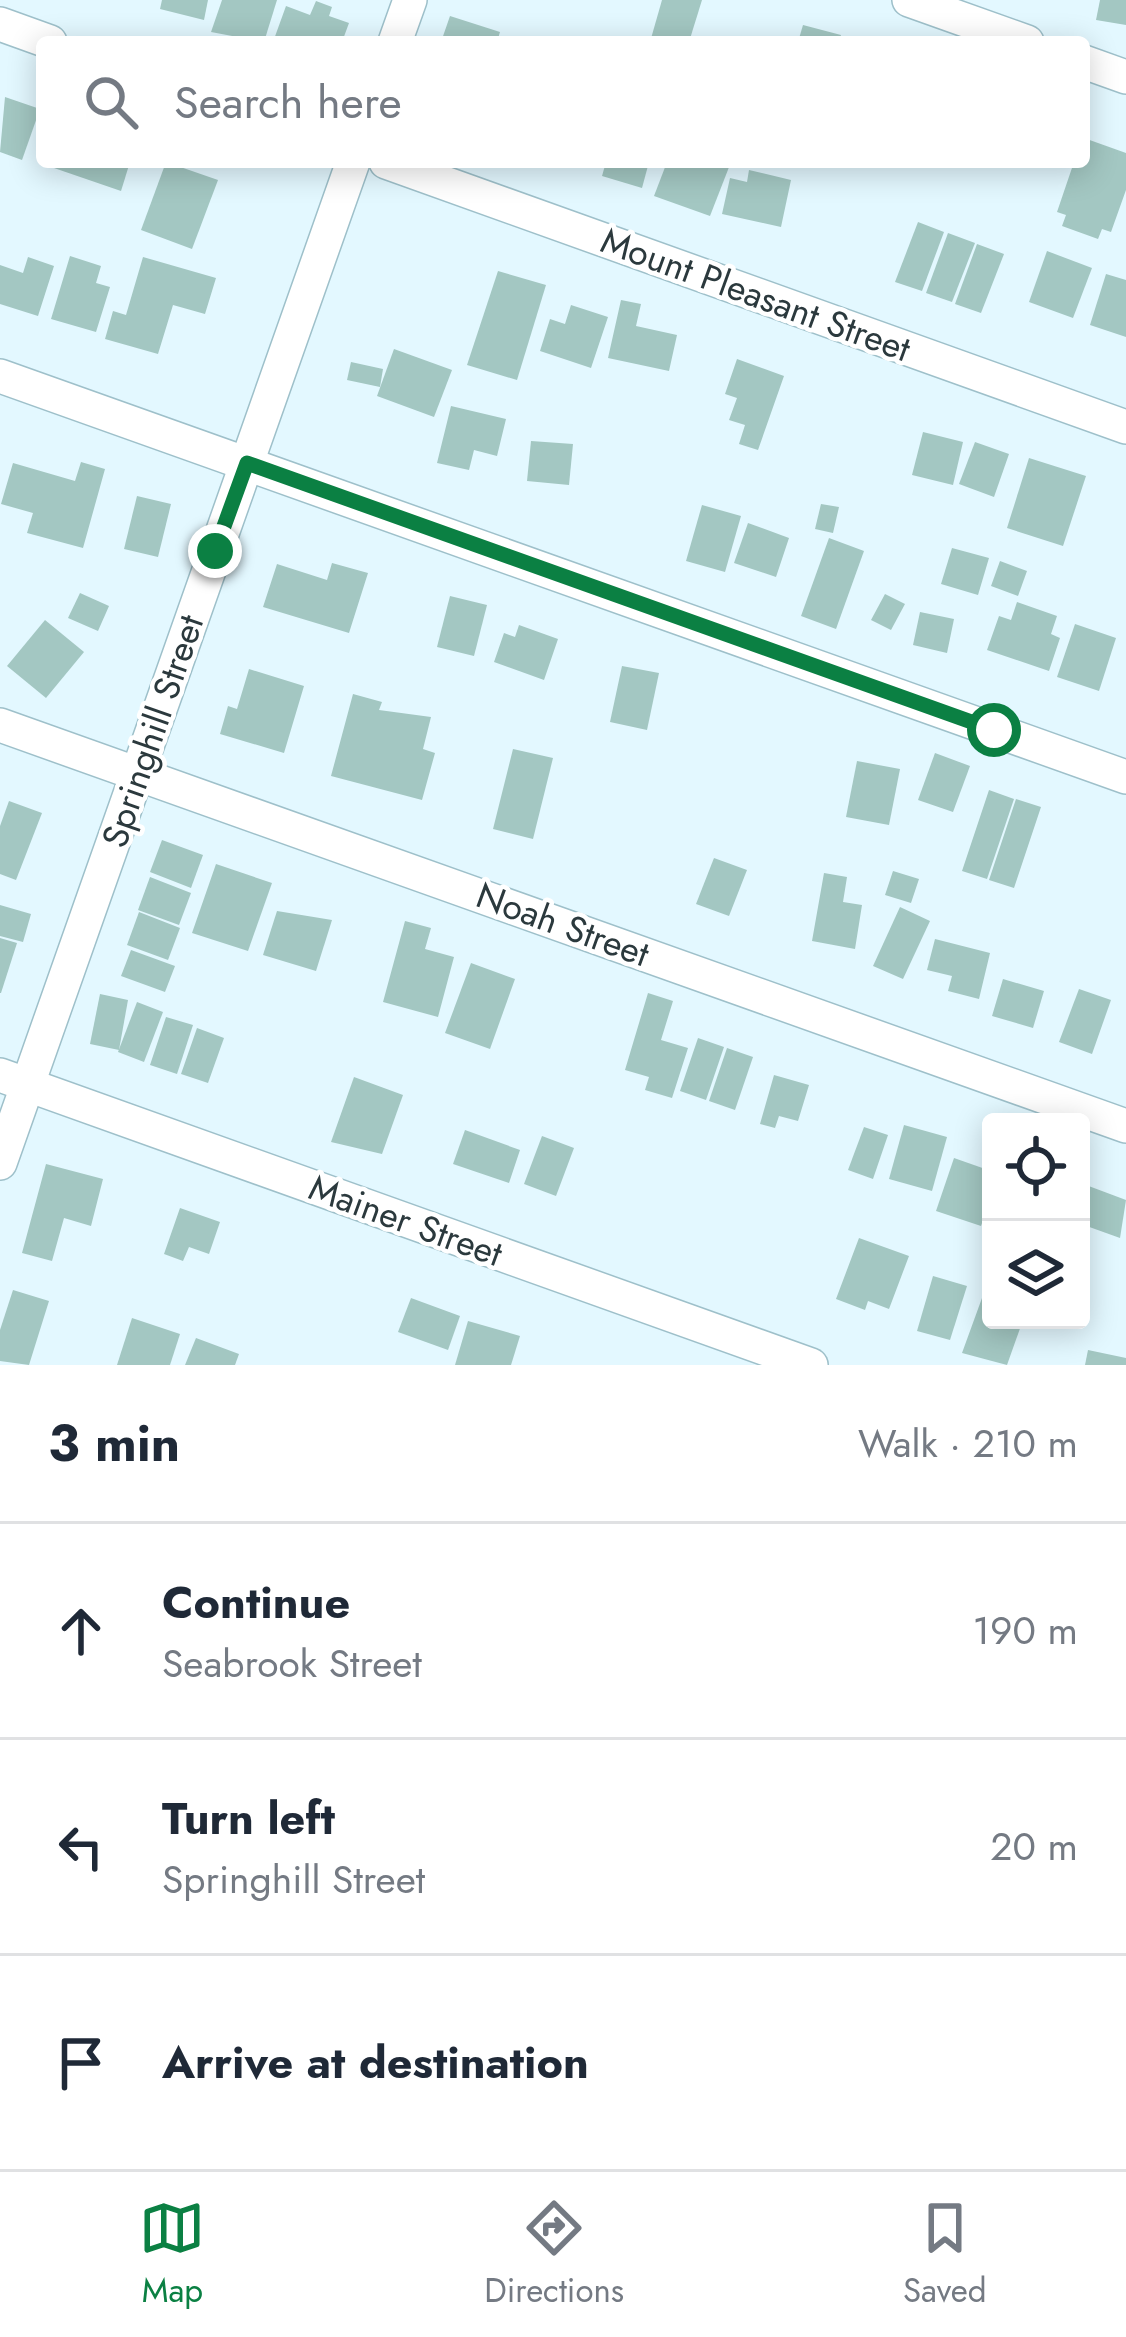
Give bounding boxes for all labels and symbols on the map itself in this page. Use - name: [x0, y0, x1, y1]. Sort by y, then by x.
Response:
- street label: Mount Pleasant Street: [594, 214, 918, 374]
- route end: [188, 524, 242, 578]
- street label: Springhill Street: [88, 607, 216, 854]
- route start: [967, 703, 1021, 757]
- street label: Noah Street: [469, 869, 657, 979]
- street label: Mainer Street: [302, 1161, 510, 1279]

